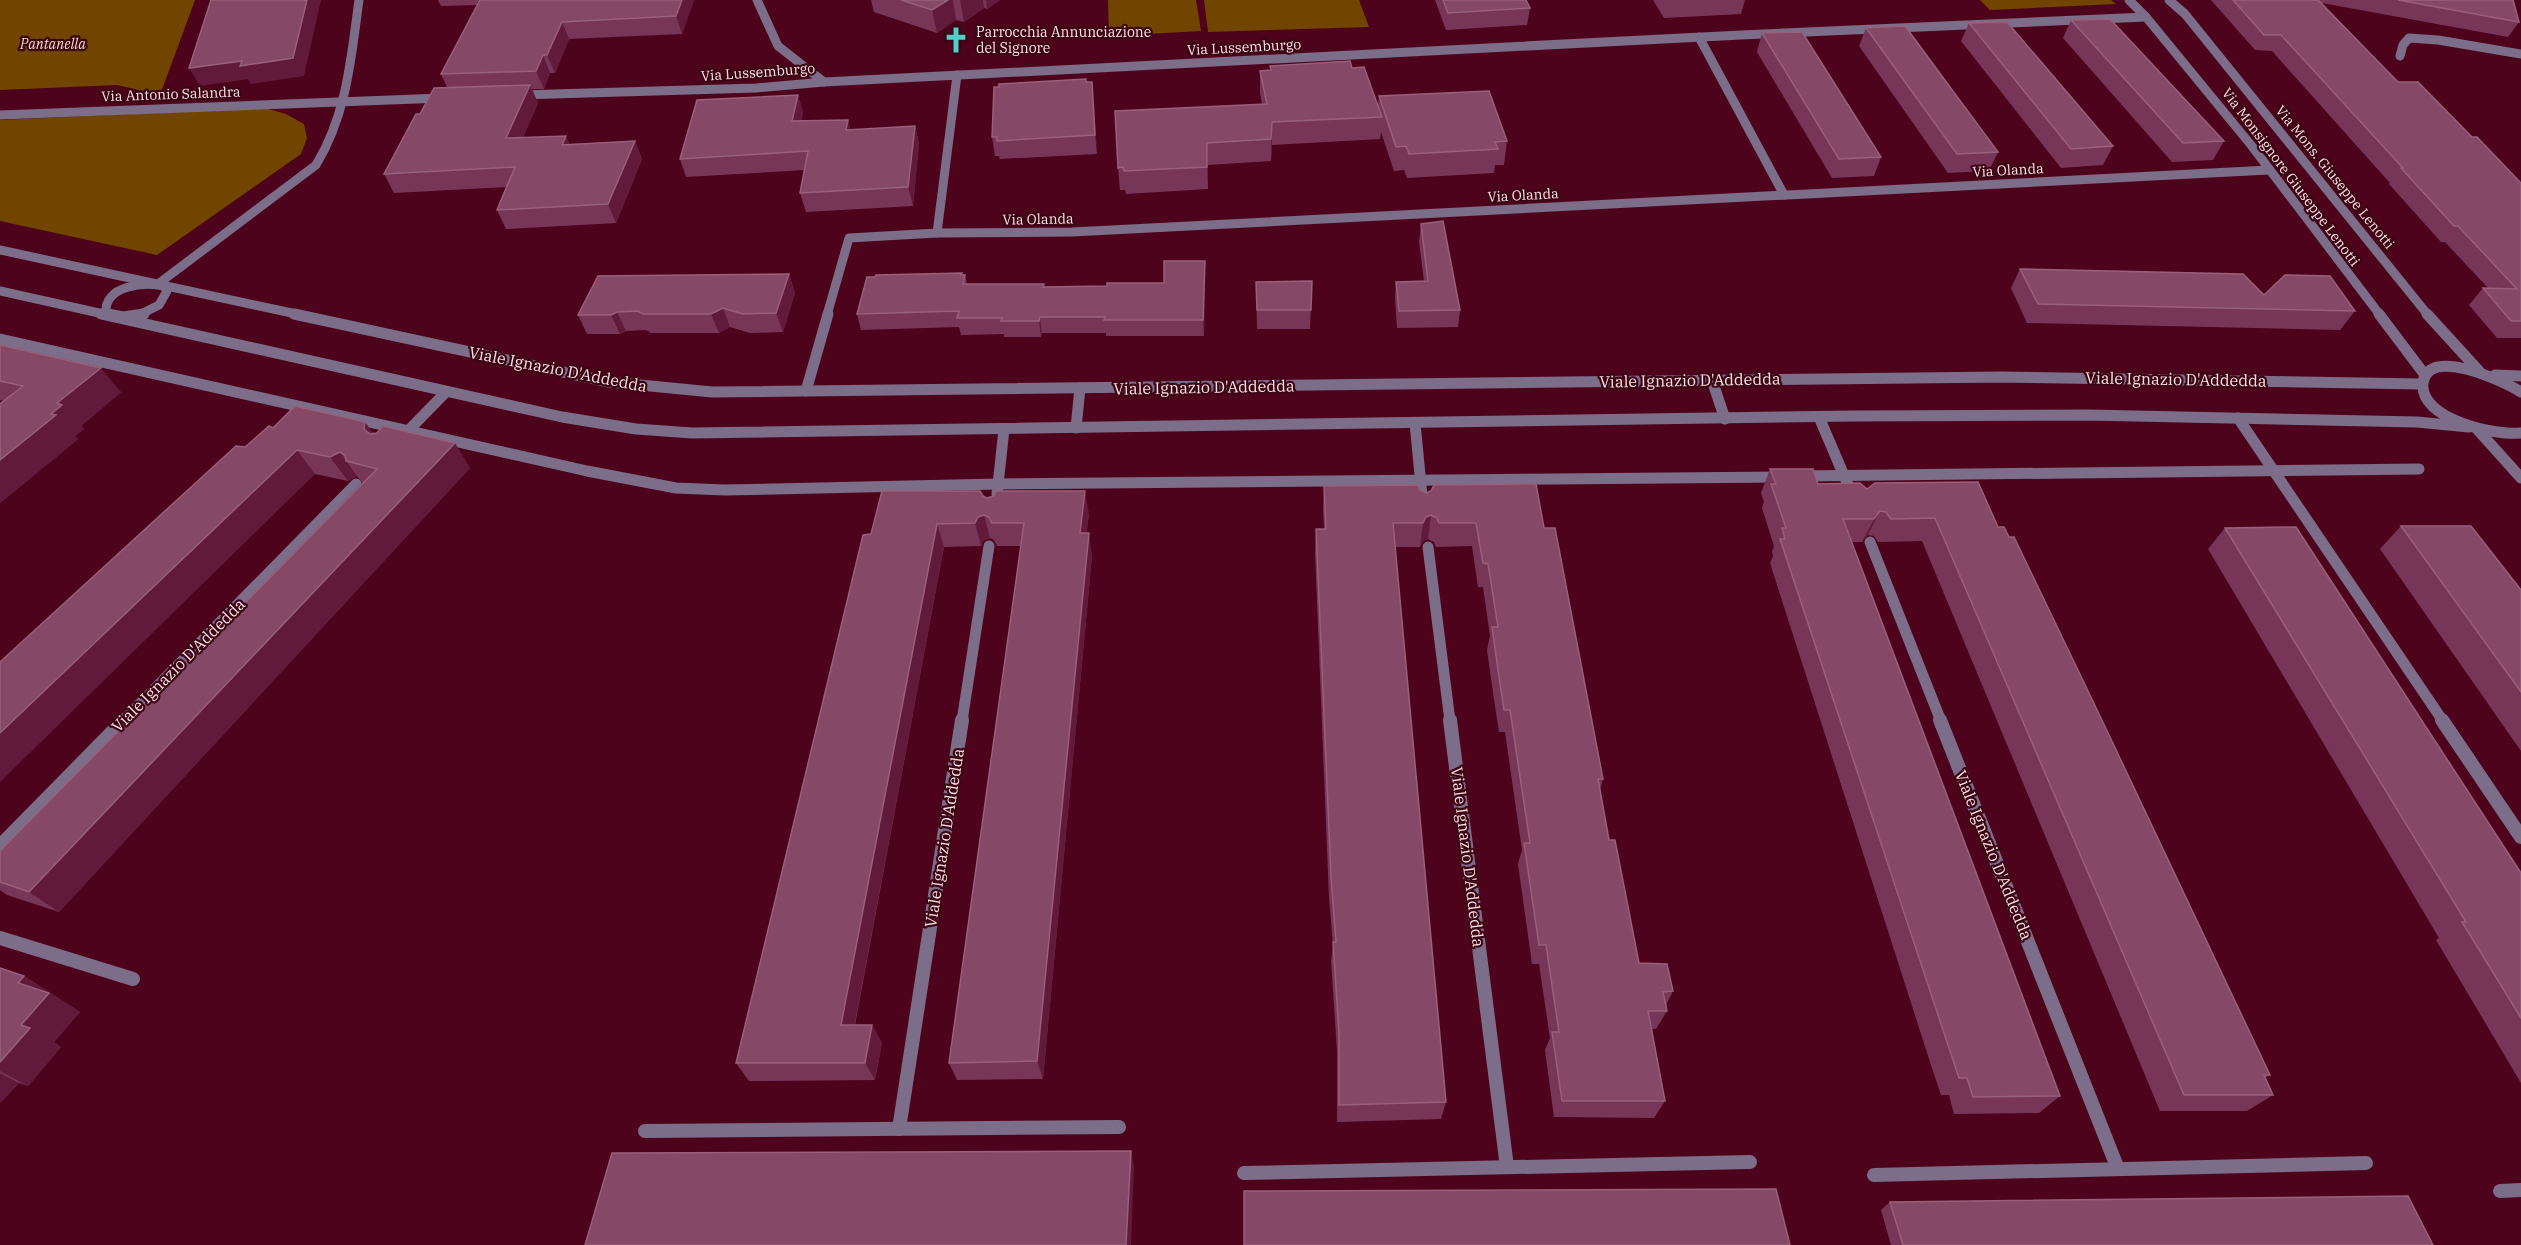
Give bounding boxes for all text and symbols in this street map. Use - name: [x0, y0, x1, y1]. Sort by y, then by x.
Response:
- place label: Parrocchia Annunciazione del Signore: [976, 23, 1151, 57]
- church icon: Parrocchia Annunciazione del Signore: [941, 25, 971, 55]
- park label: Pantanella: [19, 35, 86, 53]
- street label: Via Lussemburgo: [1186, 35, 1302, 59]
- street label: Via Lussemburgo: [700, 59, 816, 85]
- street label: Via Antonio Salandra: [101, 83, 241, 105]
- street label: Via Monsignore Giuseppe Lenotti: [2218, 84, 2364, 270]
- street label: Via Mons. Giuseppe Lenotti: [2272, 102, 2398, 252]
- street label: Via Olanda: [1972, 159, 2044, 181]
- street label: Via Olanda: [1487, 184, 1559, 206]
- street label: Via Olanda: [1002, 209, 1074, 229]
- street label: Viale Ignazio D'Addedda: [467, 342, 649, 396]
- street label: Viale Ignazio D'Addedda: [2085, 367, 2267, 391]
- street label: Viale Ignazio D'Addedda: [1599, 368, 1781, 392]
- street label: Viale Ignazio D'Addedda: [1113, 375, 1295, 399]
- street label: Viale Ignazio D'Addedda: [107, 594, 249, 736]
- street label: Viale Ignazio D'Addedda: [920, 747, 968, 929]
- street label: Viale Ignazio D'Addedda: [1447, 766, 1489, 948]
- street label: Viale Ignazio D'Addedda: [1951, 767, 2037, 943]

